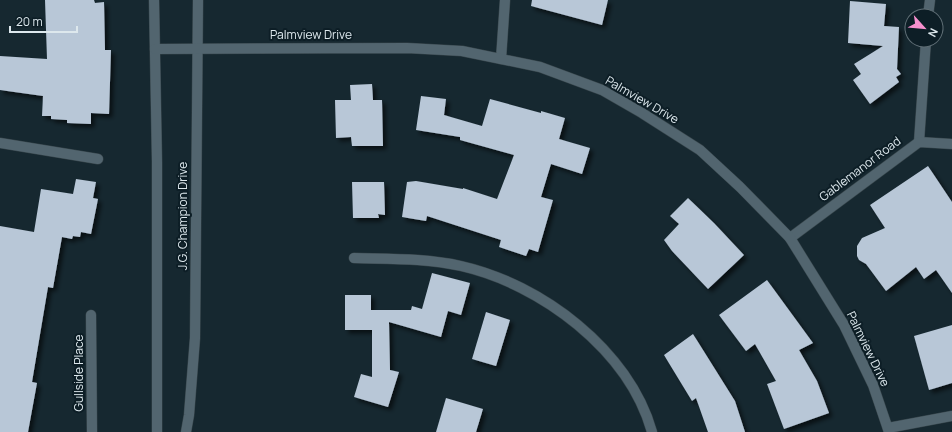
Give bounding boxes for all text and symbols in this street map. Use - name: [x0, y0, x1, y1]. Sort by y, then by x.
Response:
- scale bar: [10, 8, 77, 34]
- north arrow: [904, 8, 944, 48]
- text: 20 m: [16, 13, 43, 30]
- street label: Palmview Drive: [270, 26, 352, 43]
- text: N: [925, 26, 942, 40]
- street label: Palmview Drive: [603, 72, 682, 127]
- street label: Gablemanor Road: [815, 132, 904, 205]
- street label: J.G. Champion Drive: [174, 162, 191, 270]
- street label: Palmview Drive: [843, 308, 894, 389]
- street label: Gullside Place: [70, 334, 87, 412]

